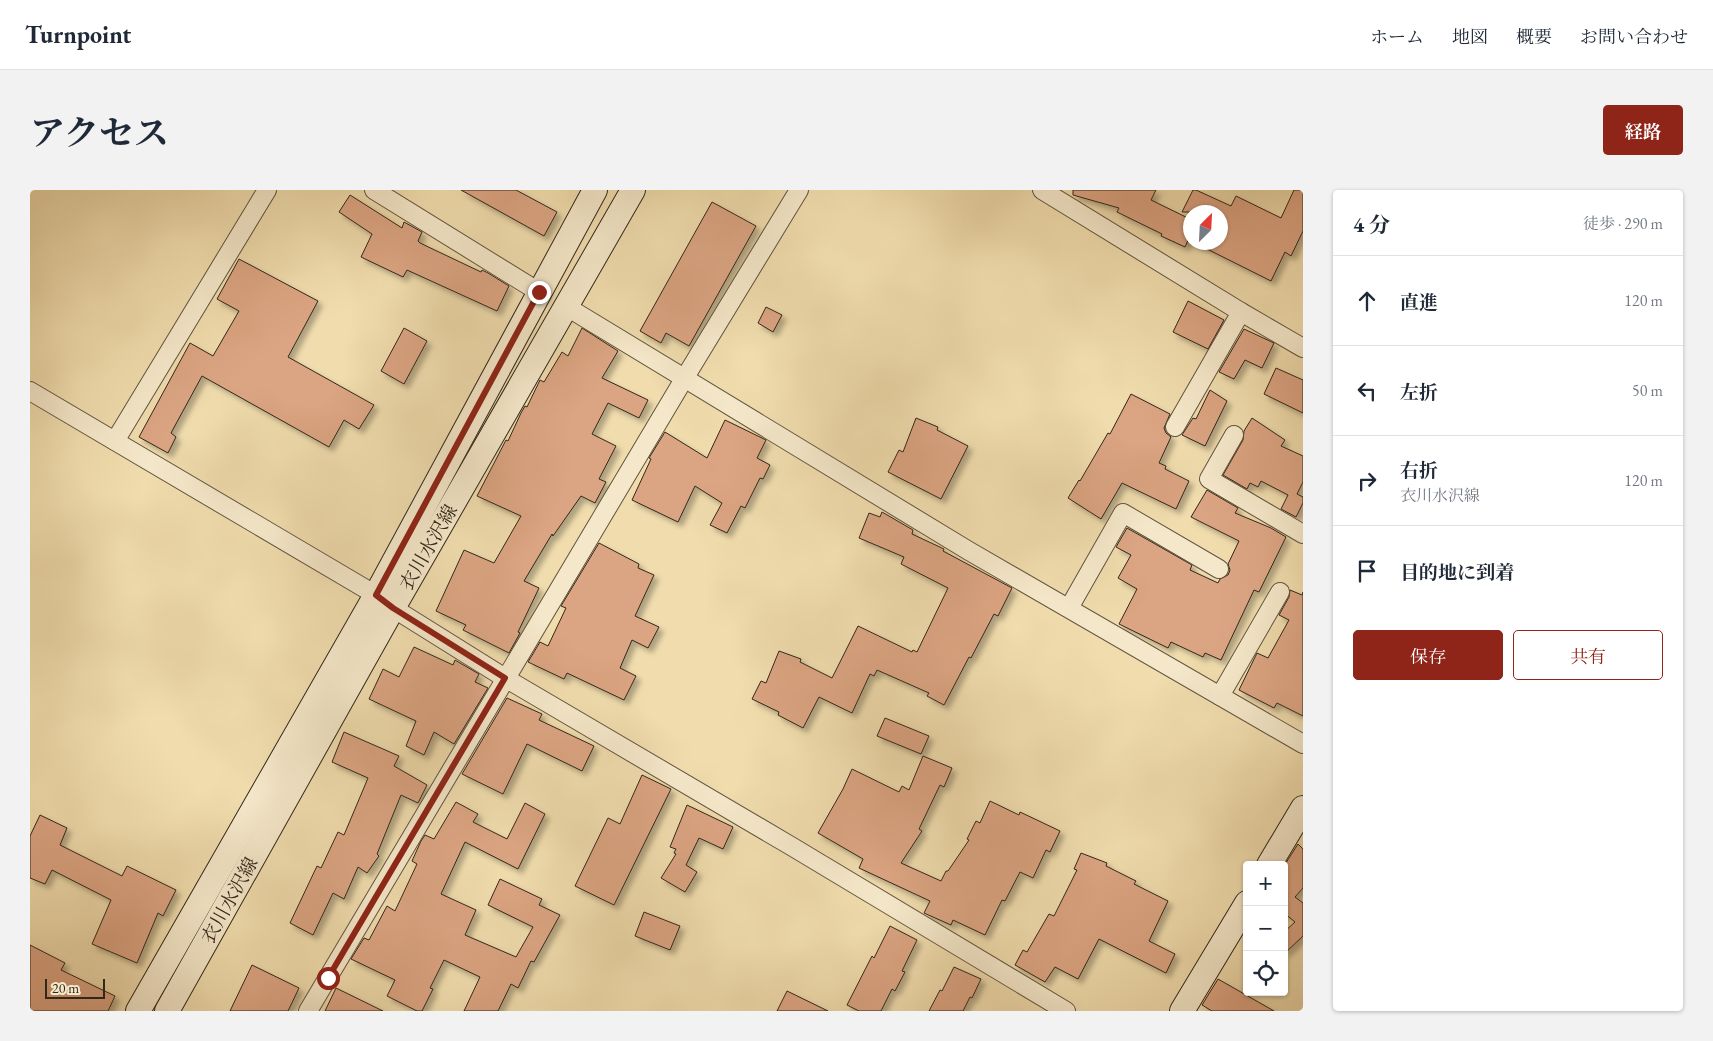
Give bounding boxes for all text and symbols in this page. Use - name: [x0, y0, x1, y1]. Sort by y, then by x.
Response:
- text: Turnpoint: [25, 19, 131, 50]
- text: ホーム: [1370, 25, 1424, 48]
- text: 地図: [1452, 25, 1488, 48]
- text: 概要: [1516, 25, 1552, 48]
- text: お問い合わせ: [1580, 25, 1688, 48]
- button: 経路: [1603, 105, 1683, 155]
- text: アクセス: [30, 110, 169, 155]
- north arrow: [1183, 205, 1228, 250]
- text: 4 分: [1353, 211, 1390, 238]
- text: 徒歩 · 290 m: [1583, 213, 1663, 234]
- route end: [528, 281, 551, 304]
- icon: ahead: [1353, 287, 1381, 315]
- text: 直進: [1400, 290, 1438, 315]
- text: 120 m: [1624, 290, 1663, 311]
- icon: left: [1353, 377, 1381, 405]
- text: 左折: [1400, 380, 1438, 405]
- text: 50 m: [1632, 380, 1663, 401]
- text: 右折: [1400, 458, 1438, 483]
- icon: right: [1353, 467, 1381, 495]
- text: 120 m: [1624, 470, 1663, 491]
- text: 衣川水沢線: [1400, 485, 1480, 506]
- street label: 衣川水沢線: [394, 500, 463, 595]
- icon: arrive: [1353, 557, 1381, 585]
- text: 目的地に到着: [1400, 560, 1514, 585]
- button: 保存: [1353, 630, 1503, 680]
- button: 共有: [1513, 630, 1663, 680]
- street label: 衣川水沢線: [195, 853, 263, 948]
- map controls: [1243, 861, 1288, 996]
- button: +: [1243, 861, 1288, 906]
- button: −: [1243, 906, 1288, 951]
- button: locate: [1243, 951, 1288, 996]
- route start: [317, 967, 340, 990]
- scale bar: [45, 976, 105, 999]
- text: 20 m: [52, 979, 79, 997]

